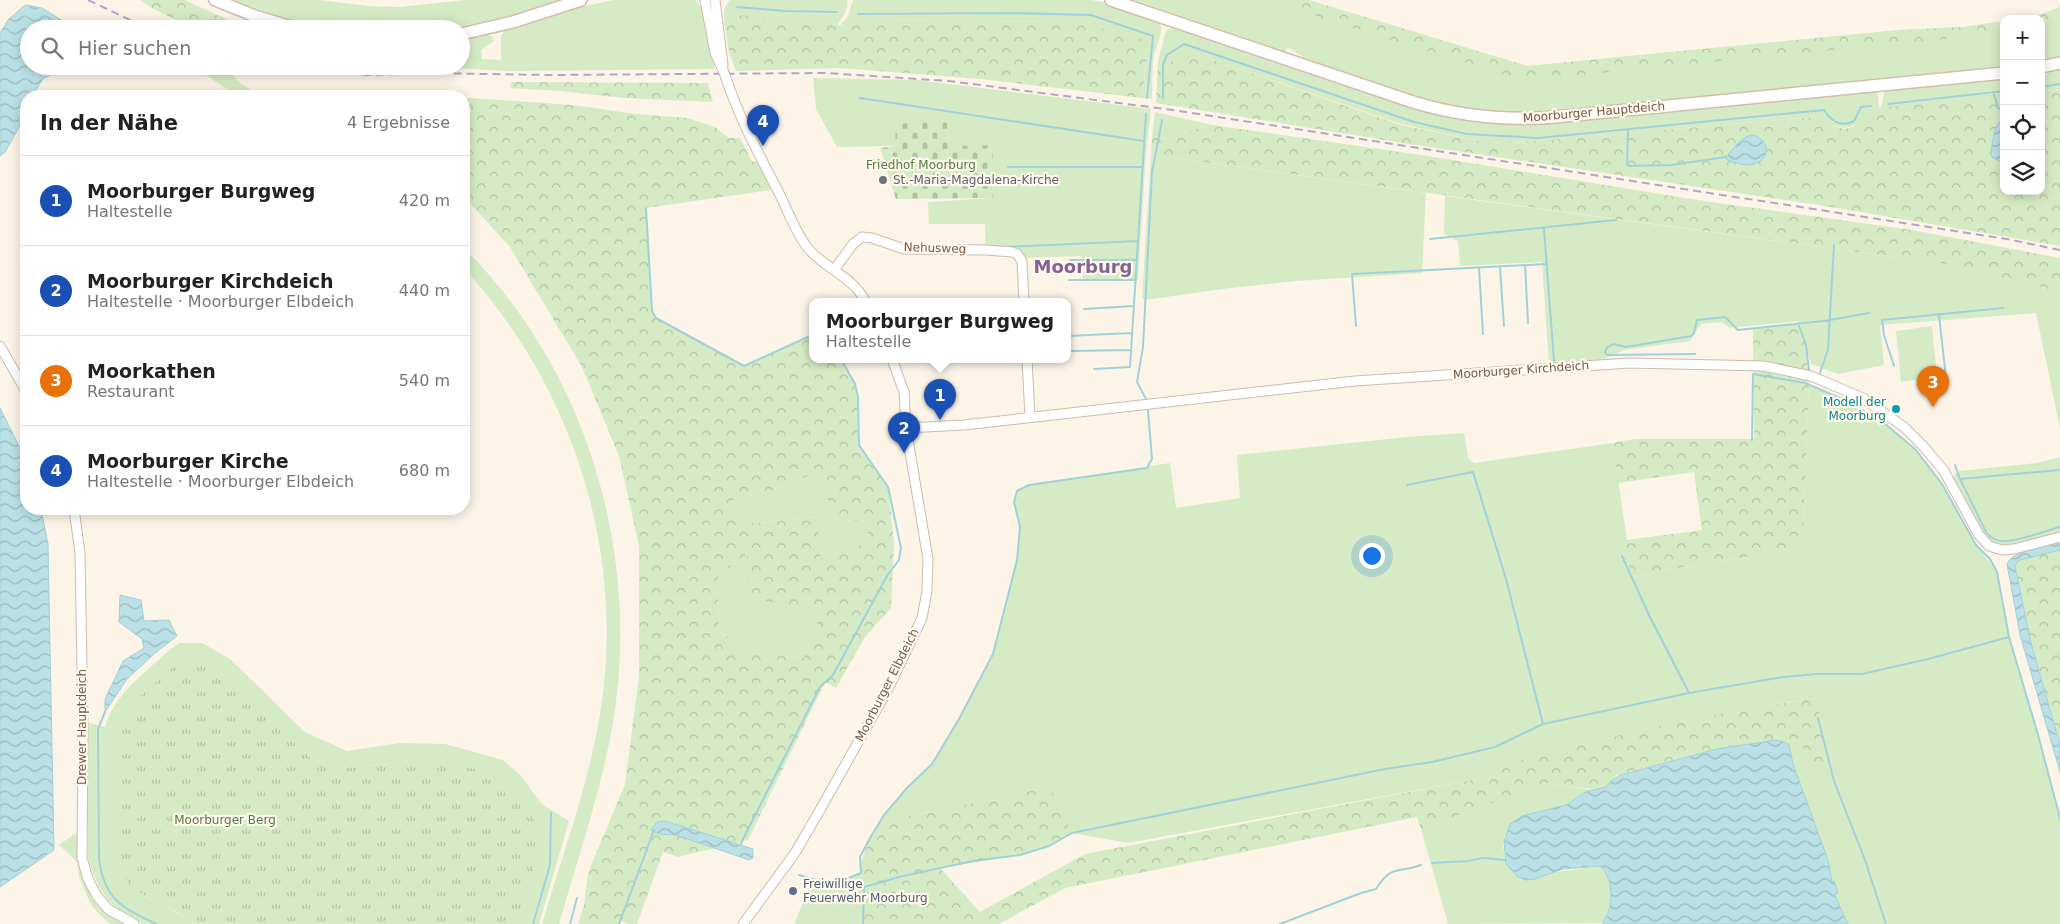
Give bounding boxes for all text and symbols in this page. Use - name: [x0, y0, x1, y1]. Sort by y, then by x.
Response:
- map controls: [2000, 15, 2045, 195]
- button: +: [2000, 15, 2045, 60]
- search box: [20, 20, 470, 75]
- icon: search: [38, 34, 66, 62]
- text: Hier suchen: [78, 37, 191, 59]
- button: −: [2000, 60, 2045, 105]
- street label: Moorburger Hauptdeich: [1522, 99, 1666, 125]
- pin: 4: [747, 105, 779, 146]
- button: locate: [2000, 105, 2045, 150]
- text: In der Nähe: [40, 111, 178, 135]
- text: 4 Ergebnisse: [347, 113, 450, 132]
- button: layers: [2000, 150, 2045, 195]
- park label: Friedhof Moorburg: [866, 158, 976, 172]
- place label: St.-Maria-Magdalena-Kirche: [893, 173, 1059, 187]
- marker: St.-Maria-Magdalena-Kirche: [877, 174, 889, 186]
- text: Moorburger Burgweg: [87, 180, 315, 202]
- text: 1: [50, 191, 62, 210]
- text: 420 m: [399, 191, 450, 210]
- text: Haltestelle: [87, 202, 173, 221]
- street label: Nehusweg: [903, 240, 967, 256]
- district label: Moorburg: [1034, 256, 1132, 277]
- text: Moorburger Kirchdeich: [87, 270, 334, 292]
- text: 2: [50, 281, 62, 300]
- text: 440 m: [399, 281, 450, 300]
- text: Haltestelle · Moorburger Elbdeich: [87, 292, 354, 311]
- popup: [809, 298, 1071, 363]
- text: Moorburger Burgweg: [826, 310, 1054, 332]
- text: Haltestelle: [826, 332, 911, 351]
- street label: Moorburger Kirchdeich: [1453, 358, 1589, 382]
- text: Moorkathen: [87, 360, 216, 382]
- pin: 3: [1917, 366, 1949, 407]
- text: 3: [50, 371, 62, 390]
- text: 540 m: [399, 371, 450, 390]
- pin: 1: [924, 379, 956, 420]
- text: Restaurant: [87, 382, 175, 401]
- place label: Modell der Moorburg: [1823, 395, 1886, 423]
- marker: Modell der Moorburg: [1890, 403, 1902, 415]
- pin: 2: [888, 412, 920, 453]
- text: Moorburger Kirche: [87, 450, 289, 472]
- text: 4: [50, 461, 62, 480]
- text: 680 m: [399, 461, 450, 480]
- text: Haltestelle · Moorburger Elbdeich: [87, 472, 354, 491]
- your location: [1359, 543, 1385, 569]
- street label: Moorburger Elbdeich: [852, 626, 922, 744]
- street label: Drewer Hauptdeich: [75, 669, 89, 785]
- park label: Moorburger Berg: [174, 813, 276, 827]
- place label: Freiwillige Feuerwehr Moorburg: [803, 877, 928, 905]
- marker: Freiwillige Feuerwehr Moorburg: [787, 885, 799, 897]

